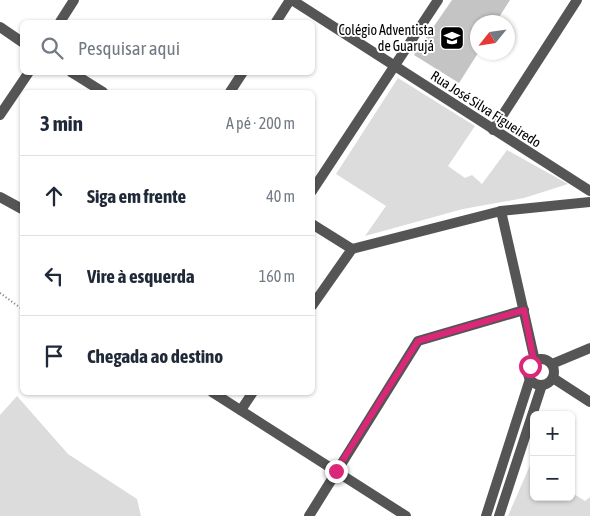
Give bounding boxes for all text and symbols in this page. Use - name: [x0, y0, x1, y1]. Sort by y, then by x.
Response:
- north arrow: [470, 15, 515, 60]
- search box: [20, 20, 315, 75]
- place label: Colégio Adventista de Guarujá: [338, 22, 434, 54]
- school or university icon: Colégio Adventista de Guarujá: [439, 25, 465, 51]
- icon: search: [38, 34, 66, 62]
- text: Pesquisar aqui: [78, 37, 180, 59]
- street label: Rua José Silva Figueiredo: [428, 67, 544, 151]
- text: 3 min: [40, 111, 83, 135]
- text: A pé · 200 m: [226, 114, 295, 132]
- icon: ahead: [40, 182, 68, 210]
- text: Siga em frente: [87, 185, 186, 207]
- text: 40 m: [266, 187, 295, 205]
- icon: left: [40, 262, 68, 290]
- text: Vire à esquerda: [87, 265, 195, 287]
- text: 160 m: [259, 267, 295, 285]
- icon: arrive: [40, 342, 68, 370]
- text: Chegada ao destino: [87, 345, 223, 367]
- route start: [519, 355, 542, 378]
- map controls: [530, 411, 575, 501]
- button: +: [530, 411, 575, 456]
- button: −: [530, 456, 575, 501]
- route end: [325, 460, 348, 483]

